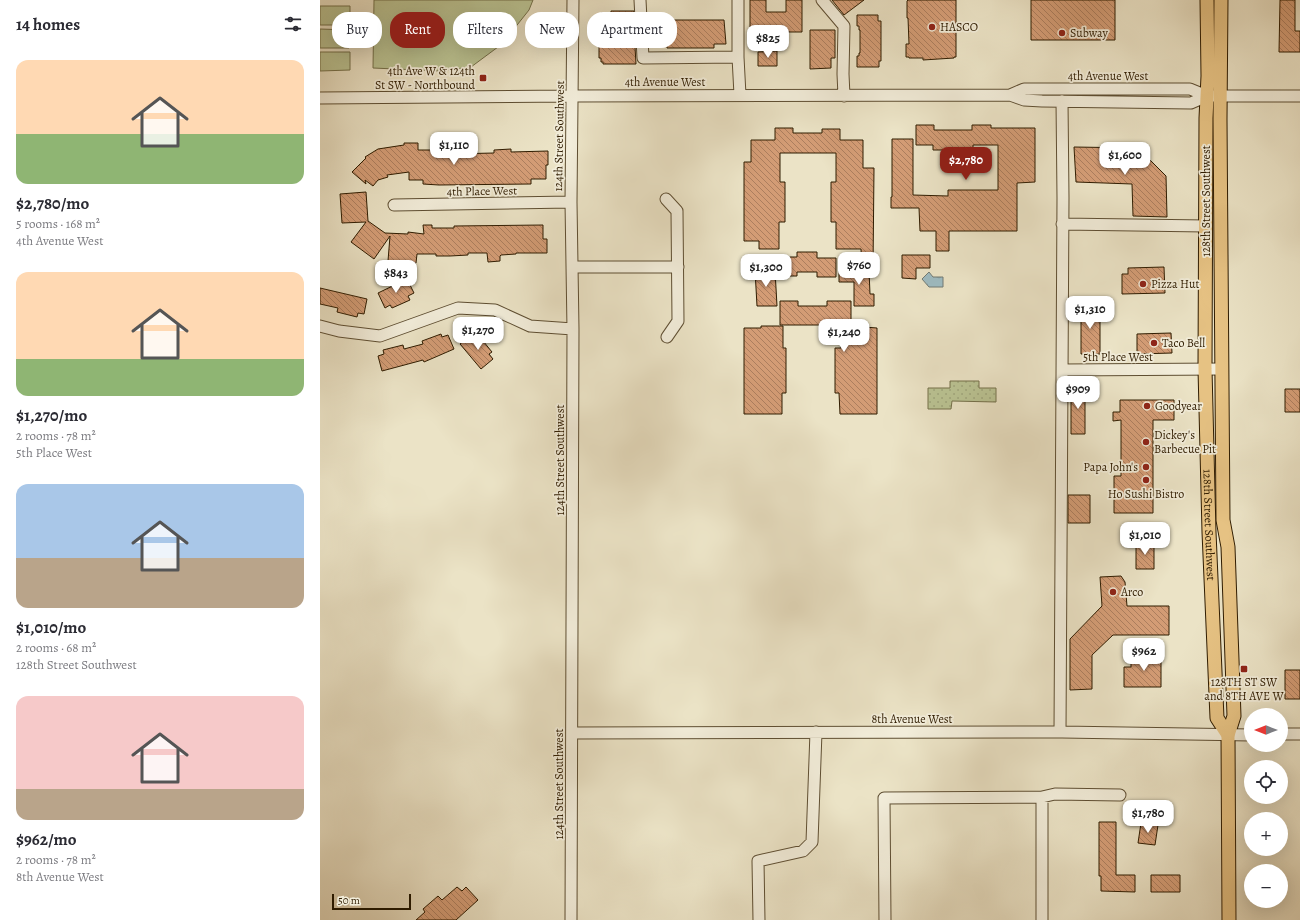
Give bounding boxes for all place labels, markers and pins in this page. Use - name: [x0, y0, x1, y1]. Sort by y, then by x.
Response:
- place label: HASCO: [940, 19, 978, 35]
- marker: HASCO: [927, 22, 937, 32]
- pin: $825: [744, 25, 792, 59]
- place label: Subway: [1070, 25, 1108, 41]
- marker: Subway: [1057, 28, 1067, 38]
- place label: 4th Ave W & 124th St SW - Northbound: [375, 63, 476, 93]
- marker: 4th Ave W & 124th St SW - Northbound: [478, 73, 488, 83]
- pin: $1,110: [421, 132, 487, 166]
- pin: $1,600: [1092, 142, 1158, 176]
- pin: $2,780: [933, 147, 999, 181]
- pin: $760: [835, 252, 883, 286]
- pin: $1,300: [733, 254, 799, 288]
- pin: $843: [372, 260, 420, 294]
- place label: Pizza Hut: [1151, 276, 1199, 292]
- marker: Pizza Hut: [1138, 279, 1148, 289]
- pin: $1,310: [1057, 296, 1123, 330]
- pin: $1,270: [445, 317, 511, 351]
- pin: $1,240: [811, 319, 877, 353]
- place label: Taco Bell: [1162, 335, 1205, 351]
- marker: Taco Bell: [1149, 338, 1159, 348]
- pin: $909: [1054, 376, 1102, 410]
- place label: Goodyear: [1155, 398, 1202, 414]
- marker: Goodyear: [1142, 401, 1152, 411]
- place label: Dickey's Barbecue Pit: [1154, 427, 1216, 457]
- marker: Dickey's Barbecue Pit: [1141, 437, 1151, 447]
- place label: Papa John's: [1083, 459, 1138, 475]
- marker: Papa John's: [1141, 462, 1151, 472]
- marker: Ho Sushi Bistro: [1141, 475, 1151, 485]
- place label: Ho Sushi Bistro: [1108, 486, 1184, 502]
- pin: $1,010: [1112, 522, 1178, 556]
- place label: Arco: [1120, 584, 1143, 600]
- marker: Arco: [1108, 587, 1118, 597]
- pin: $962: [1120, 638, 1168, 672]
- marker: 128TH ST SW and 8TH AVE W: [1239, 664, 1249, 674]
- place label: 128TH ST SW and 8TH AVE W: [1204, 674, 1284, 704]
- pin: $1,780: [1115, 800, 1181, 834]

